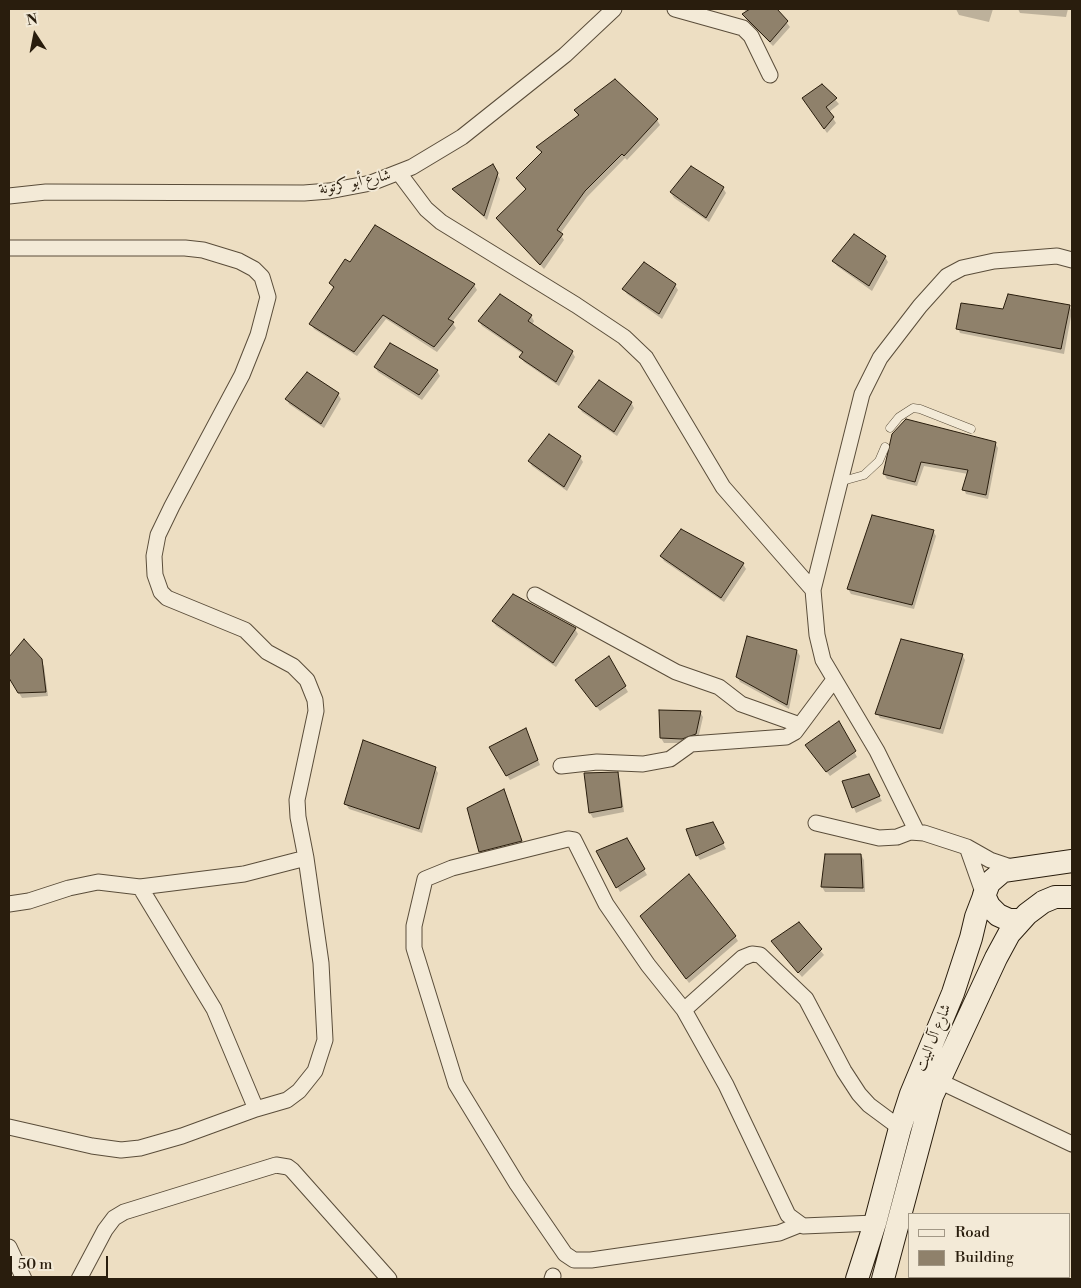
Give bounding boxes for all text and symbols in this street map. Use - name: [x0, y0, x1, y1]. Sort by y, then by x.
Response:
- north arrow: [10, 10, 60, 60]
- text: N: [25, 10, 39, 30]
- street label: شارع أبو كرتونة: [317, 167, 393, 199]
- street label: شارع آل البيت: [912, 1002, 956, 1074]
- legend: [908, 1213, 1071, 1278]
- text: Road: [955, 1223, 990, 1242]
- scale bar: [12, 1246, 110, 1278]
- text: Building: [955, 1248, 1014, 1267]
- text: 50 m: [18, 1255, 52, 1274]

